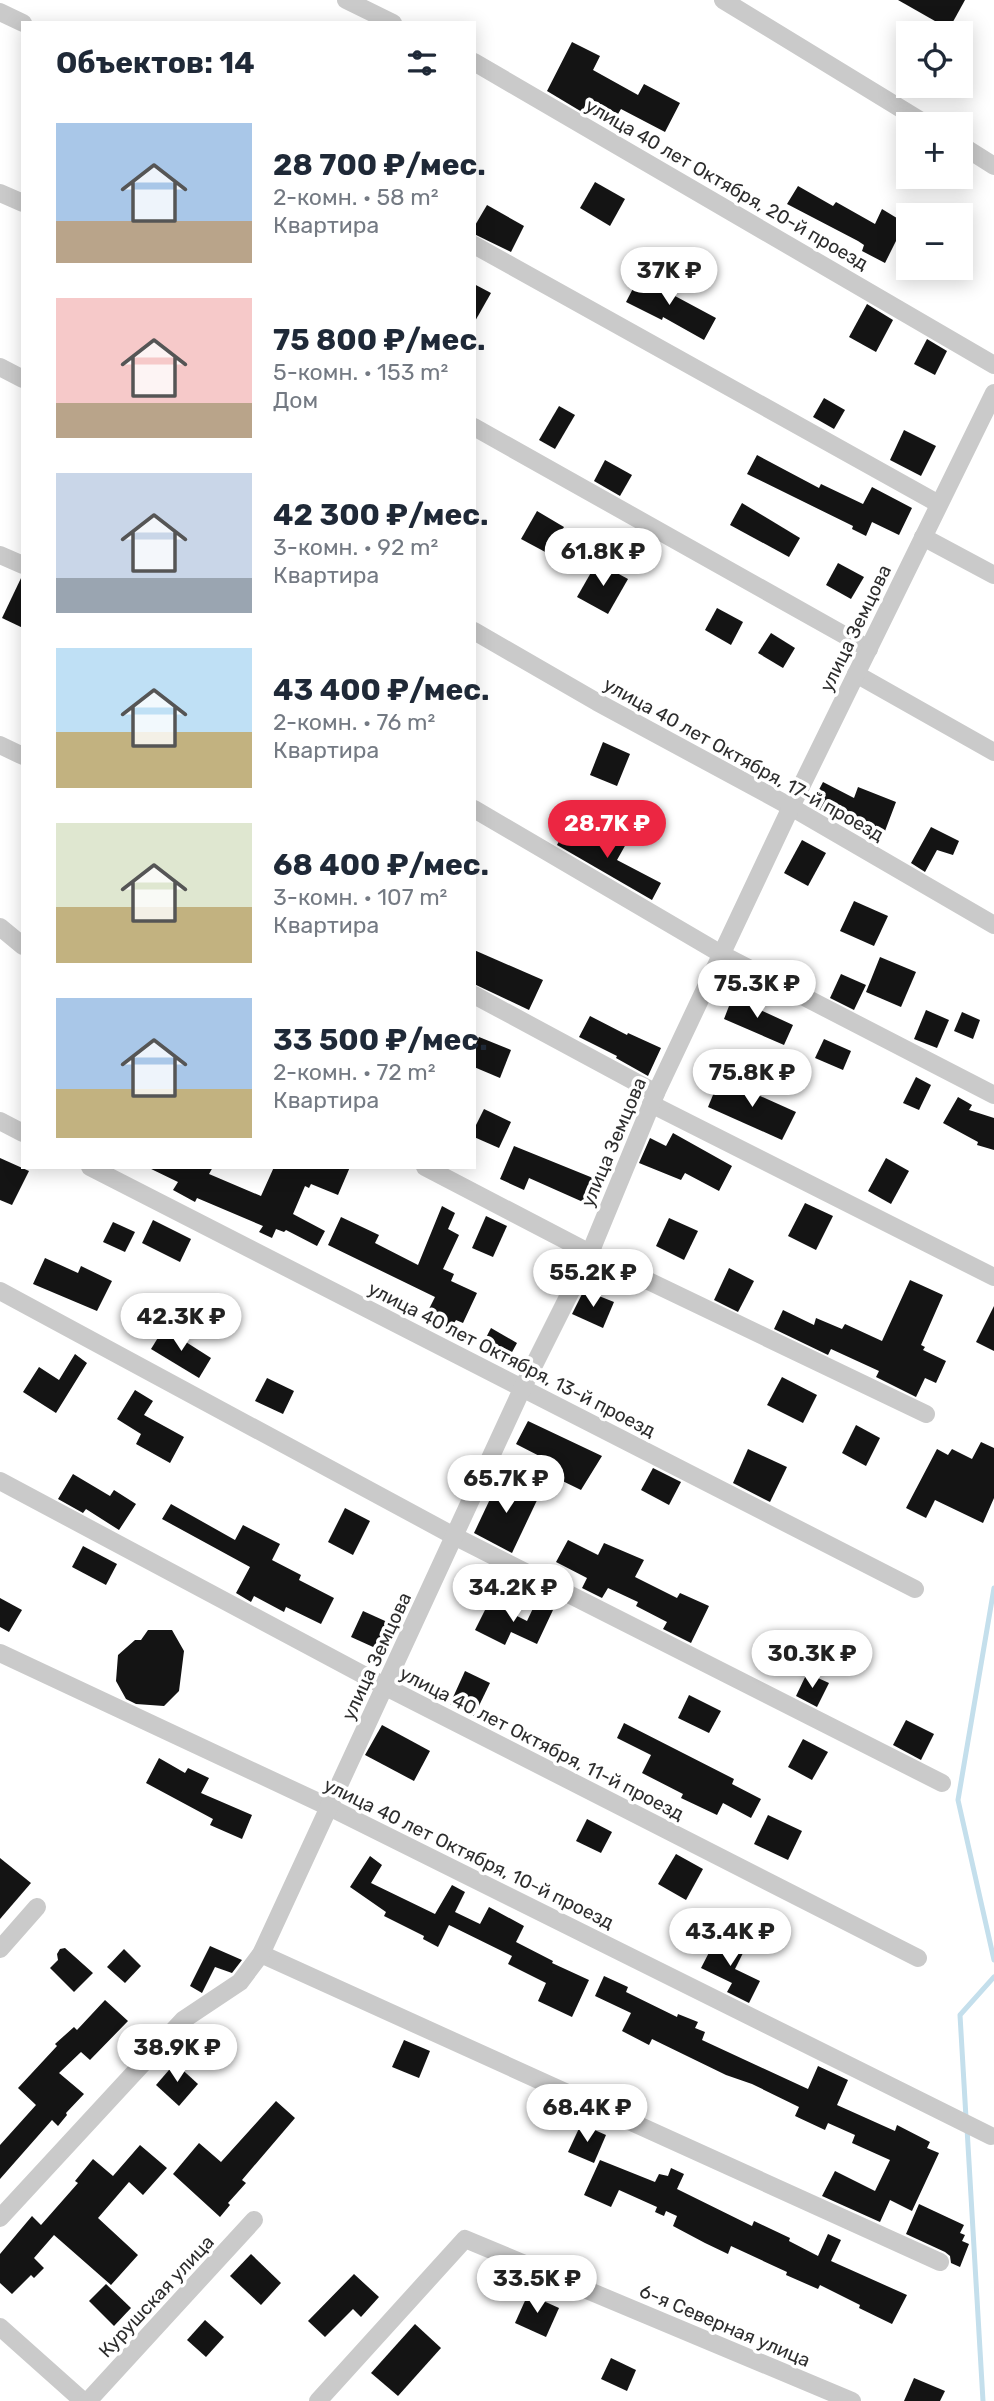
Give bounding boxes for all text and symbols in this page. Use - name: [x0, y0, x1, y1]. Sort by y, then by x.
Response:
- map controls: [896, 21, 973, 280]
- button: locate: [896, 21, 973, 98]
- icon: filters: [403, 44, 441, 82]
- text: Объектов: 14: [56, 45, 255, 81]
- street label: улица 40 лет Октября, 20-й проезд: [581, 94, 872, 275]
- button: +: [896, 112, 973, 189]
- text: 28 700 ₽/мес.: [273, 147, 486, 183]
- icon: home: [112, 151, 196, 235]
- text: 2-комн. · 58 m²: [273, 183, 439, 211]
- button: −: [896, 203, 973, 280]
- text: Квартира: [273, 211, 379, 239]
- pin: 37K ₽: [620, 247, 718, 307]
- text: 37K ₽: [637, 256, 701, 284]
- text: 75 800 ₽/мес.: [273, 322, 486, 358]
- icon: home: [112, 326, 196, 410]
- text: 5-комн. · 153 m²: [273, 358, 448, 386]
- text: Дом: [273, 386, 318, 414]
- text: 42 300 ₽/мес.: [273, 497, 489, 533]
- icon: home: [112, 501, 196, 585]
- pin: 61.8K ₽: [538, 528, 668, 588]
- text: 3-комн. · 92 m²: [273, 533, 438, 561]
- text: 61.8K ₽: [561, 537, 645, 565]
- text: Квартира: [273, 561, 379, 589]
- street label: улица Земцова: [815, 561, 896, 695]
- text: 43 400 ₽/мес.: [273, 672, 489, 708]
- street label: улица 40 лет Октября, 17-й проезд: [600, 673, 888, 846]
- icon: home: [112, 676, 196, 760]
- text: 2-комн. · 76 m²: [273, 708, 435, 736]
- text: Квартира: [273, 736, 379, 764]
- pin: 28.7K ₽: [542, 800, 672, 860]
- text: 28.7K ₽: [564, 809, 650, 837]
- text: 68 400 ₽/мес.: [273, 847, 489, 883]
- icon: home: [112, 851, 196, 935]
- text: 3-комн. · 107 m²: [273, 883, 447, 911]
- text: Квартира: [273, 911, 379, 939]
- pin: 75.3K ₽: [692, 960, 822, 1020]
- text: 75.3K ₽: [714, 969, 800, 997]
- text: 33 500 ₽/мес.: [273, 1022, 488, 1058]
- icon: home: [112, 1026, 196, 1110]
- pin: 75.8K ₽: [687, 1050, 817, 1109]
- text: 2-комн. · 72 m²: [273, 1058, 436, 1086]
- text: 75.8K ₽: [709, 1058, 795, 1086]
- street label: улица Земцова: [576, 1074, 651, 1210]
- text: Квартира: [273, 1086, 379, 1114]
- pin: 55.2K ₽: [528, 1250, 658, 1309]
- text: 55.2K ₽: [549, 1258, 637, 1286]
- street label: улица 40 лет Октября, 13-й проезд: [364, 1277, 659, 1442]
- pin: 42.3K ₽: [116, 1294, 246, 1353]
- text: 42.3K ₽: [137, 1302, 225, 1330]
- pin: 65.7K ₽: [441, 1456, 571, 1515]
- text: 65.7K ₽: [463, 1464, 549, 1492]
- pin: 34.2K ₽: [448, 1564, 578, 1624]
- text: 34.2K ₽: [469, 1573, 557, 1601]
- street label: улица Земцова: [337, 1589, 416, 1724]
- pin: 30.3K ₽: [747, 1630, 877, 1690]
- text: 30.3K ₽: [768, 1639, 856, 1667]
- street label: улица 40 лет Октября, 11-й проезд: [396, 1661, 688, 1825]
- street label: улица 40 лет Октября, 10-й проезд: [320, 1773, 618, 1934]
- pin: 43.4K ₽: [665, 1909, 795, 1968]
- text: 43.4K ₽: [685, 1917, 775, 1945]
- pin: 38.9K ₽: [112, 2024, 242, 2084]
- text: 38.9K ₽: [133, 2033, 221, 2061]
- pin: 68.4K ₽: [522, 2084, 652, 2144]
- text: 68.4K ₽: [542, 2093, 632, 2121]
- street label: Курушская улица: [94, 2230, 219, 2362]
- pin: 33.5K ₽: [472, 2256, 602, 2315]
- text: 33.5K ₽: [493, 2264, 581, 2292]
- street label: 6-я Северная улица: [636, 2279, 814, 2372]

